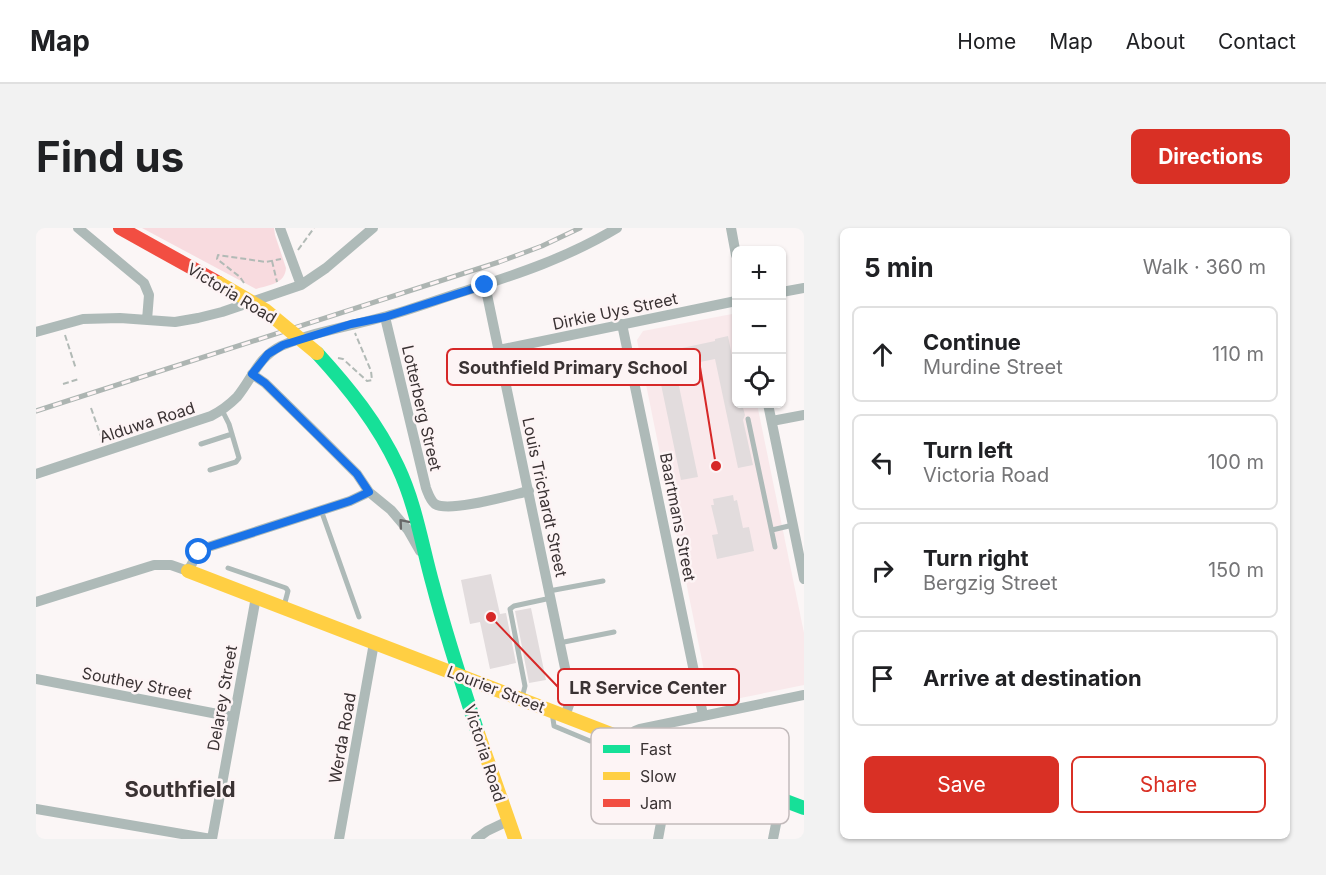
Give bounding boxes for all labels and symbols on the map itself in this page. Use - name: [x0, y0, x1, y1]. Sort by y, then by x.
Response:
- street label: Victoria Road: [184, 258, 280, 328]
- route end: [471, 271, 497, 297]
- street label: Dirkie Uys Street: [551, 288, 679, 334]
- street label: Lotterberg Street: [398, 343, 446, 473]
- callout: Southfield Primary School: [447, 349, 700, 385]
- text: Southfield Primary School: [458, 357, 688, 378]
- street label: Alduwa Road: [97, 397, 197, 447]
- street label: Louis Trichardt Street: [518, 415, 572, 579]
- street label: Baartmans Street: [656, 451, 700, 583]
- one-way arrow: [399, 519, 410, 530]
- route start: [185, 538, 211, 564]
- street label: Delarey Street: [203, 643, 241, 753]
- street label: Lourier Street: [444, 661, 548, 717]
- street label: Southey Street: [80, 663, 194, 703]
- callout: LR Service Center: [558, 669, 739, 705]
- text: LR Service Center: [569, 677, 727, 698]
- street label: Werda Road: [324, 691, 360, 785]
- street label: Victoria Road: [460, 702, 510, 804]
- legend: [591, 728, 789, 824]
- text: Fast: [640, 739, 672, 759]
- text: Slow: [640, 766, 677, 786]
- district label: Southfield: [124, 776, 236, 802]
- text: Jam: [640, 793, 672, 813]

